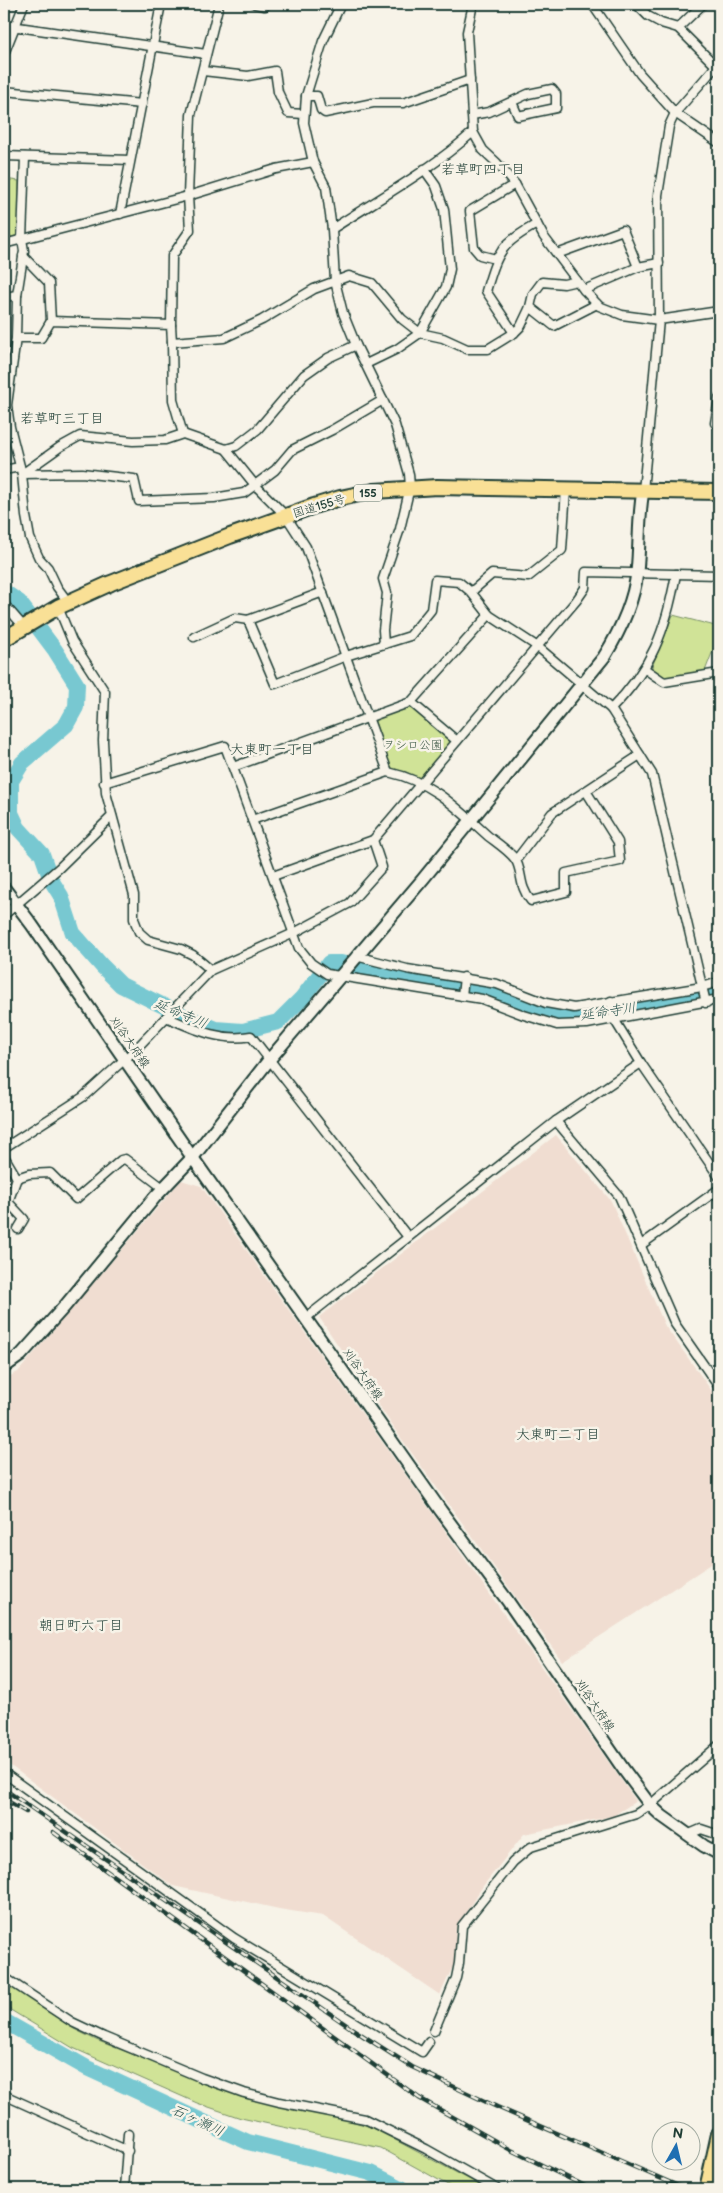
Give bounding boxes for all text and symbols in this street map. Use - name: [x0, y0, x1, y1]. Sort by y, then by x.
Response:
- district label: 若草町四丁目: [441, 161, 525, 178]
- district label: 若草町三丁目: [20, 410, 104, 427]
- road number: 155: [354, 484, 382, 502]
- street label: 国道155号: [291, 491, 347, 522]
- park label: ヲシロ公園: [383, 738, 443, 753]
- district label: 大東町一丁目: [230, 741, 314, 758]
- water label: 延命寺川: [152, 995, 210, 1032]
- water label: 延命寺川: [579, 999, 637, 1024]
- street label: 刈谷大府線: [106, 1013, 153, 1071]
- street label: 刈谷大府線: [339, 1345, 386, 1403]
- district label: 大東町二丁目: [516, 1426, 600, 1443]
- district label: 朝日町六丁目: [39, 1617, 123, 1634]
- street label: 刈谷大府線: [572, 1676, 618, 1734]
- water label: 石ヶ瀬川: [169, 2101, 227, 2140]
- north arrow: [650, 2120, 700, 2170]
- text: N: [671, 2124, 684, 2143]

